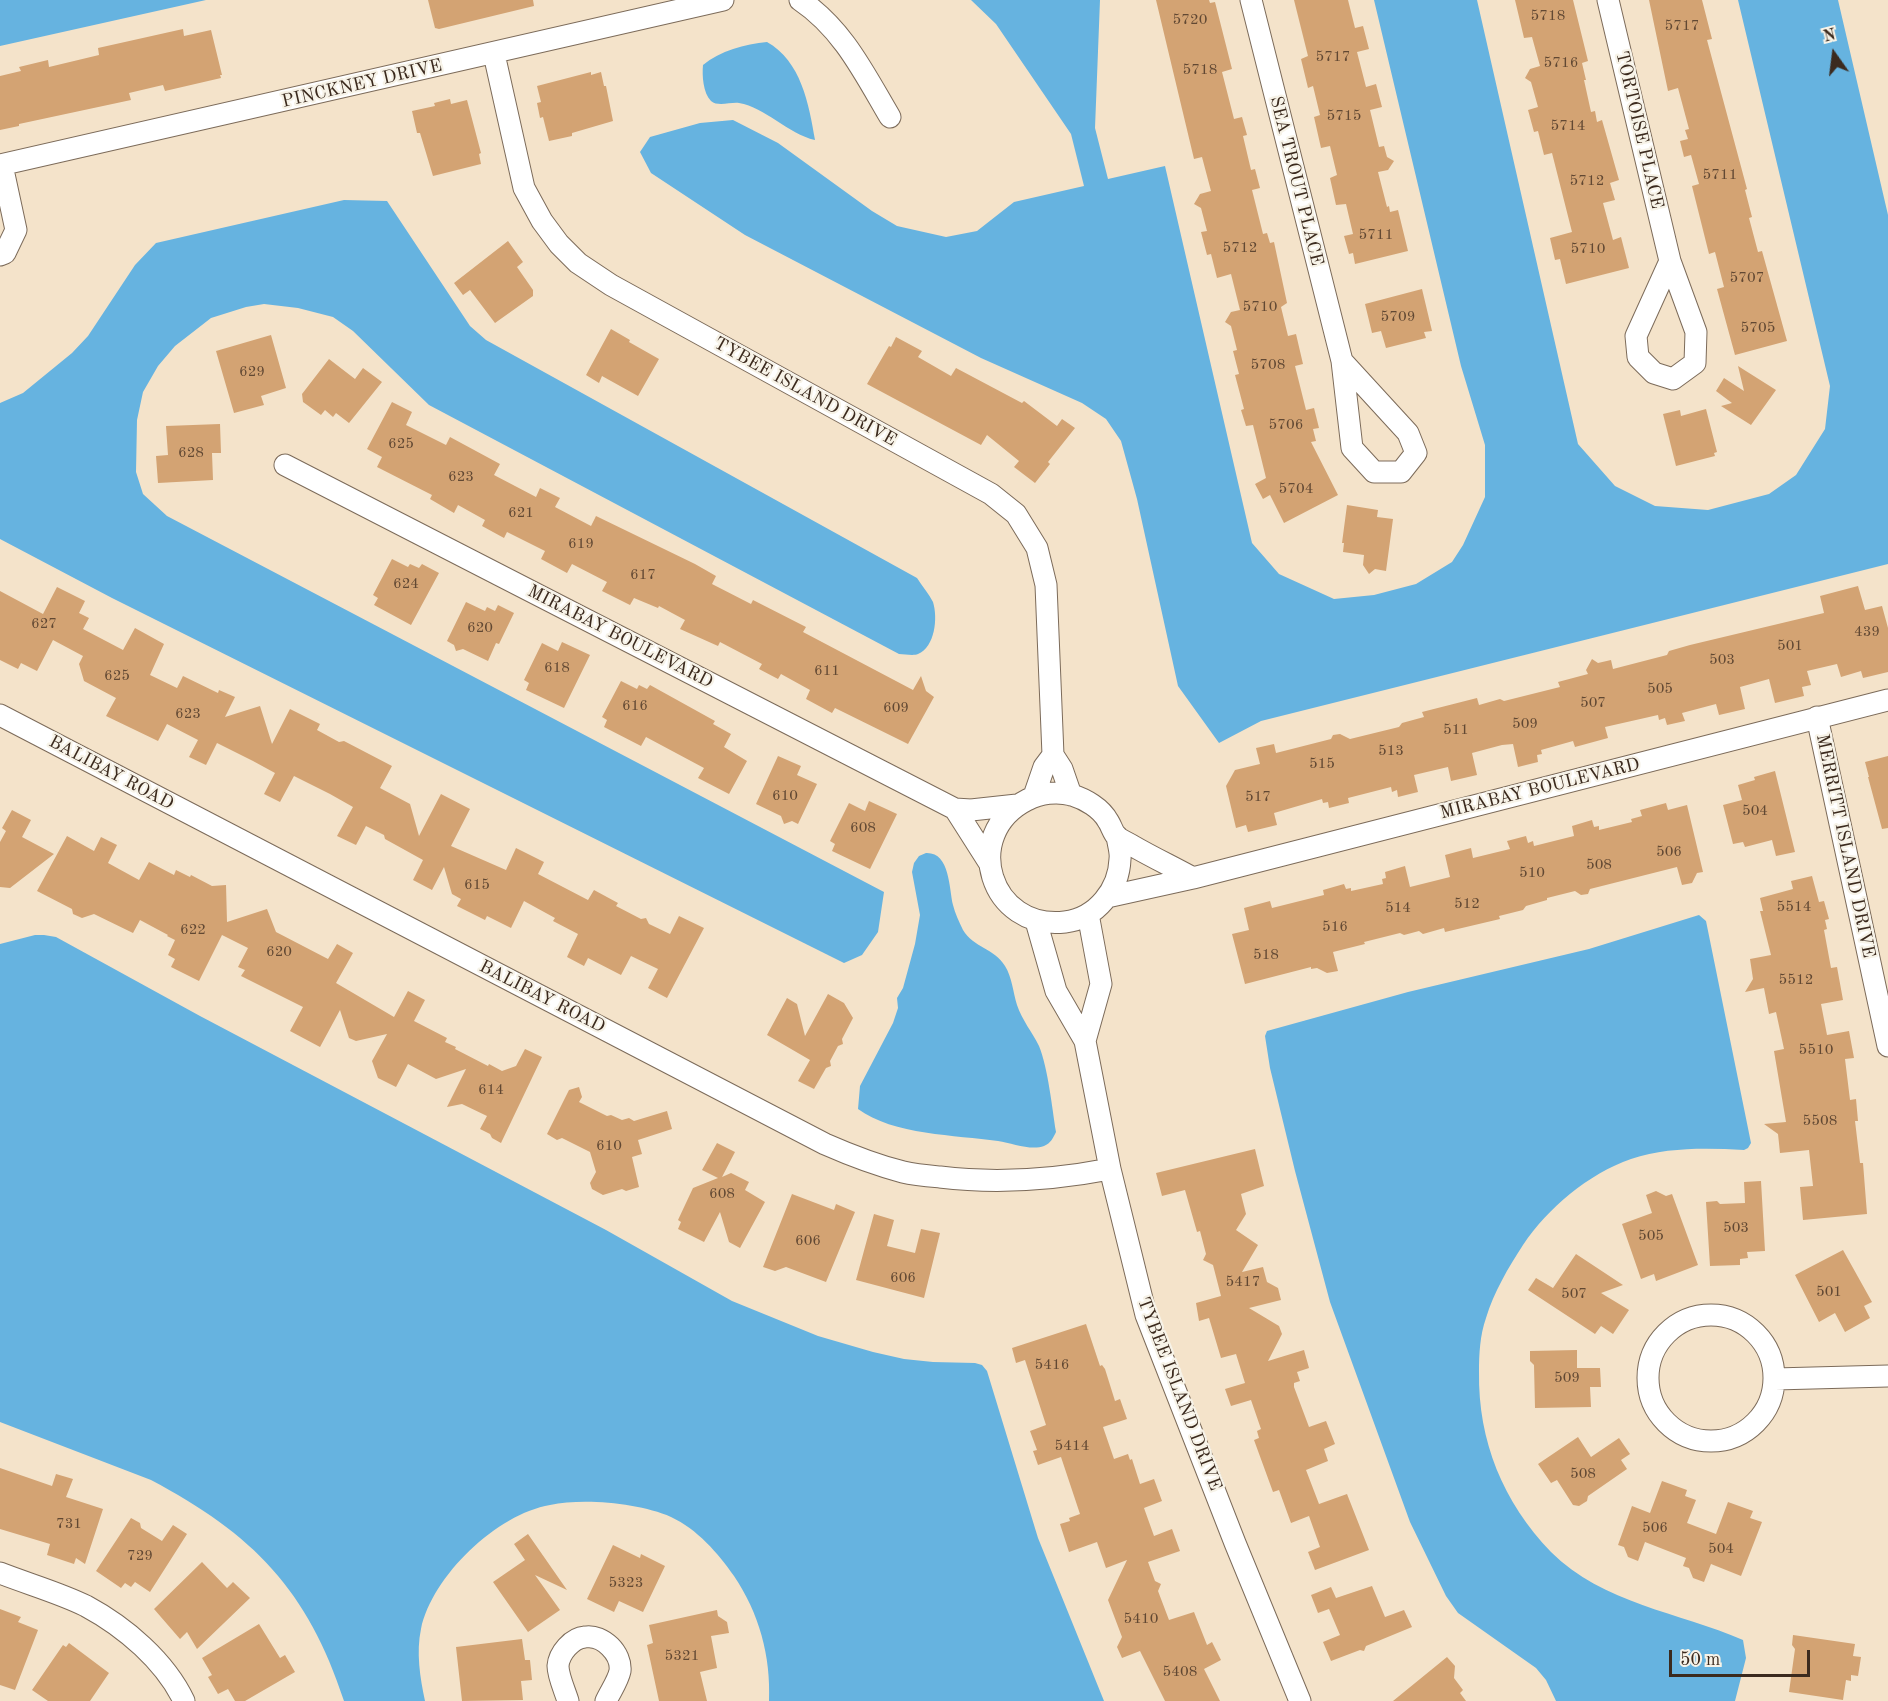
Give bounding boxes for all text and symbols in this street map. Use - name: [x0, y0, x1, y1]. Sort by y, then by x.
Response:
- house number: 5718: [1531, 7, 1565, 25]
- house number: 5720: [1173, 11, 1207, 29]
- house number: 5717: [1665, 17, 1699, 35]
- north arrow: [1804, 24, 1864, 84]
- text: N: [1822, 27, 1838, 46]
- house number: 5717: [1316, 48, 1350, 66]
- street label: TORTOISE PLACE: [1610, 49, 1668, 211]
- house number: 5716: [1544, 54, 1578, 72]
- street label: PINCKNEY DRIVE: [280, 55, 444, 113]
- house number: 5718: [1183, 61, 1217, 79]
- street label: SEA TROUT PLACE: [1264, 94, 1328, 268]
- house number: 5715: [1327, 107, 1361, 125]
- house number: 5714: [1551, 117, 1585, 135]
- house number: 5711: [1703, 166, 1737, 184]
- house number: 5712: [1570, 172, 1604, 190]
- house number: 5711: [1359, 226, 1393, 244]
- house number: 5712: [1223, 239, 1257, 257]
- house number: 5710: [1571, 240, 1605, 258]
- house number: 5707: [1730, 269, 1764, 287]
- house number: 5710: [1243, 298, 1277, 316]
- house number: 5709: [1381, 308, 1415, 326]
- house number: 5705: [1741, 319, 1775, 337]
- street label: TYBEE ISLAND DRIVE: [710, 333, 900, 451]
- house number: 5708: [1251, 356, 1285, 374]
- house number: 629: [239, 363, 265, 381]
- house number: 5706: [1269, 416, 1303, 434]
- house number: 625: [388, 435, 414, 453]
- house number: 628: [178, 444, 204, 462]
- house number: 623: [448, 468, 474, 486]
- house number: 5704: [1279, 480, 1313, 498]
- house number: 621: [508, 504, 534, 522]
- house number: 619: [568, 535, 594, 553]
- house number: 617: [630, 566, 656, 584]
- house number: 624: [393, 575, 419, 593]
- street label: MIRABAY BOULEVARD: [524, 581, 716, 693]
- house number: 627: [31, 615, 57, 633]
- house number: 620: [467, 619, 493, 637]
- house number: 439: [1854, 623, 1880, 641]
- house number: 501: [1777, 637, 1803, 655]
- house number: 503: [1709, 651, 1735, 669]
- house number: 618: [544, 659, 570, 677]
- house number: 611: [814, 662, 840, 680]
- house number: 625: [104, 667, 130, 685]
- house number: 505: [1647, 680, 1673, 698]
- house number: 507: [1580, 694, 1606, 712]
- house number: 616: [622, 697, 648, 715]
- house number: 609: [883, 699, 909, 717]
- house number: 623: [175, 705, 201, 723]
- house number: 509: [1512, 715, 1538, 733]
- house number: 511: [1443, 721, 1469, 739]
- street label: BALIBAY ROAD: [45, 731, 177, 815]
- street label: MERRITT ISLAND DRIVE: [1811, 732, 1879, 960]
- house number: 513: [1378, 742, 1404, 760]
- street label: MIRABAY BOULEVARD: [1438, 754, 1642, 824]
- house number: 515: [1309, 755, 1335, 773]
- house number: 610: [772, 787, 798, 805]
- house number: 517: [1245, 788, 1271, 806]
- house number: 504: [1742, 802, 1768, 820]
- house number: 608: [850, 819, 876, 837]
- house number: 506: [1656, 843, 1682, 861]
- house number: 508: [1586, 856, 1612, 874]
- house number: 510: [1519, 864, 1545, 882]
- house number: 615: [464, 876, 490, 894]
- house number: 512: [1454, 895, 1480, 913]
- house number: 5514: [1777, 898, 1811, 916]
- house number: 514: [1385, 899, 1411, 917]
- house number: 516: [1322, 918, 1348, 936]
- house number: 622: [180, 921, 206, 939]
- house number: 620: [266, 943, 292, 961]
- house number: 518: [1253, 946, 1279, 964]
- street label: BALIBAY ROAD: [476, 956, 608, 1038]
- house number: 5512: [1779, 971, 1813, 989]
- house number: 5510: [1799, 1041, 1833, 1059]
- house number: 614: [478, 1081, 504, 1099]
- house number: 5508: [1803, 1112, 1837, 1130]
- house number: 610: [596, 1137, 622, 1155]
- house number: 608: [709, 1185, 735, 1203]
- house number: 503: [1723, 1219, 1749, 1237]
- house number: 505: [1638, 1227, 1664, 1245]
- house number: 606: [795, 1232, 821, 1250]
- house number: 606: [890, 1269, 916, 1287]
- house number: 5417: [1226, 1273, 1260, 1291]
- house number: 501: [1816, 1283, 1842, 1301]
- house number: 507: [1561, 1285, 1587, 1303]
- street label: TYBEE ISLAND DRIVE: [1132, 1294, 1226, 1494]
- house number: 5416: [1035, 1356, 1069, 1374]
- house number: 509: [1554, 1369, 1580, 1387]
- house number: 5414: [1055, 1437, 1089, 1455]
- house number: 508: [1570, 1465, 1596, 1483]
- house number: 731: [56, 1515, 82, 1533]
- house number: 506: [1642, 1519, 1668, 1537]
- house number: 504: [1708, 1540, 1734, 1558]
- house number: 729: [127, 1547, 153, 1565]
- house number: 5323: [609, 1574, 643, 1592]
- house number: 5410: [1124, 1610, 1158, 1628]
- scale bar: [1672, 1638, 1813, 1676]
- house number: 5321: [665, 1647, 699, 1665]
- text: 50 m: [1680, 1651, 1720, 1669]
- house number: 5408: [1163, 1663, 1197, 1681]

